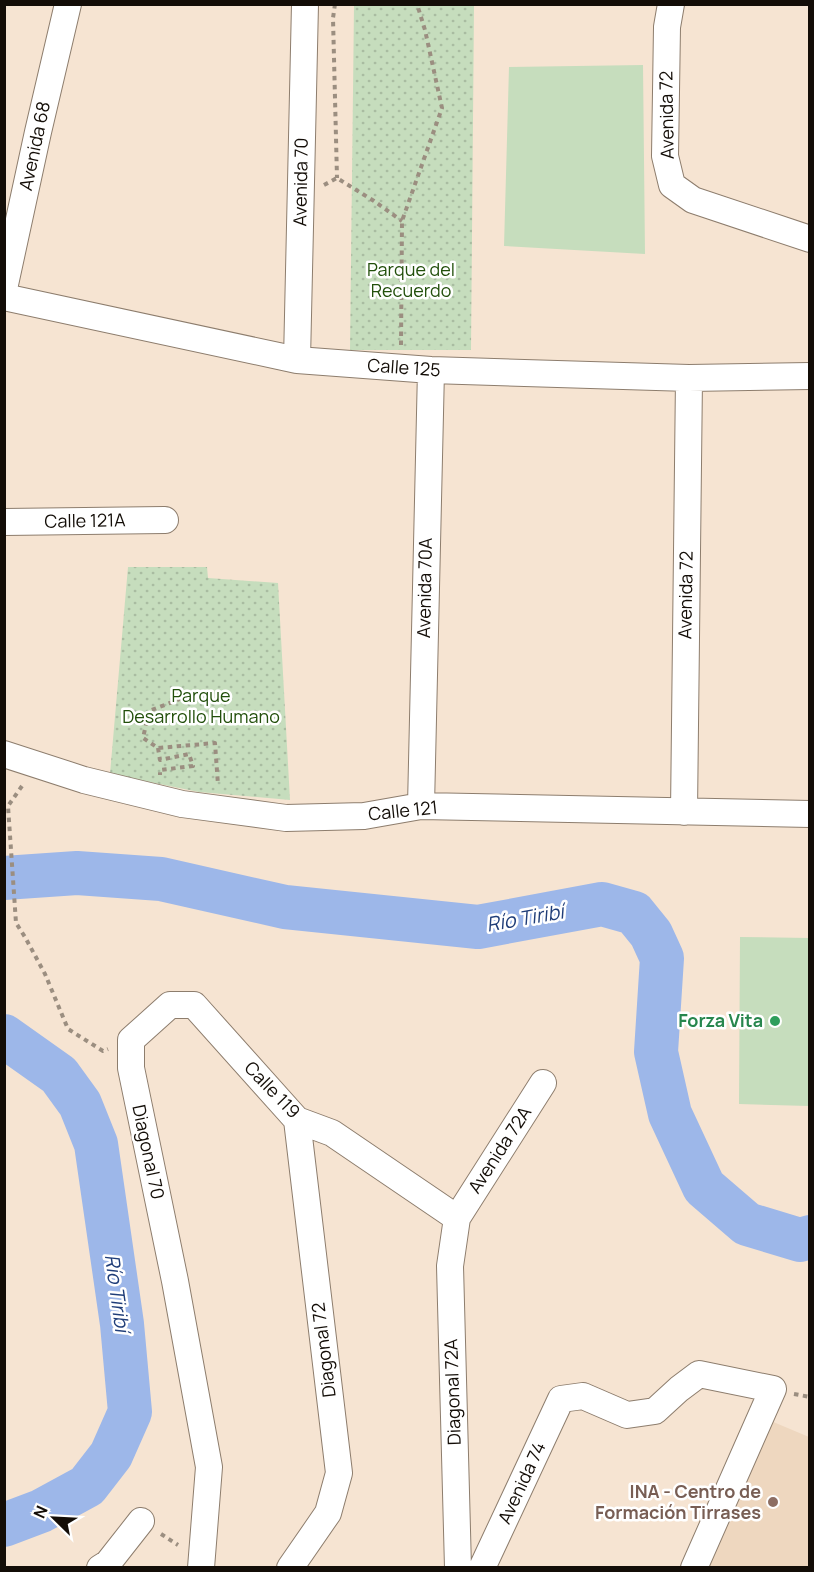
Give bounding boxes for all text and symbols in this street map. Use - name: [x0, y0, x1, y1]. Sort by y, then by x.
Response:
- street label: Avenida 72: [653, 71, 679, 159]
- street label: Avenida 68: [13, 99, 55, 193]
- street label: Avenida 70: [287, 137, 313, 227]
- park label: Parque del Recuerdo: [367, 257, 455, 302]
- street label: Calle 125: [367, 352, 441, 382]
- street label: Calle 121A: [44, 507, 126, 533]
- street label: Avenida 70A: [411, 537, 437, 638]
- street label: Avenida 72: [672, 551, 698, 639]
- park label: Parque Desarrollo Humano: [122, 683, 280, 728]
- street label: Calle 121: [367, 794, 439, 826]
- water label: Río Tiribí: [484, 897, 570, 938]
- place label: Forza Vita: [678, 1008, 763, 1032]
- marker: Forza Vita: [768, 1014, 782, 1028]
- street label: Calle 119: [240, 1056, 306, 1123]
- street label: Avenida 72A: [462, 1101, 537, 1198]
- street label: Diagonal 70: [127, 1102, 171, 1201]
- water label: Río Tiribí: [99, 1252, 137, 1338]
- street label: Diagonal 72: [305, 1301, 341, 1399]
- street label: Diagonal 72A: [438, 1338, 466, 1446]
- street label: Avenida 74: [492, 1438, 551, 1527]
- place label: INA - Centro de Formación Tirrases: [595, 1479, 761, 1524]
- north arrow: [24, 1488, 84, 1548]
- marker: INA - Centro de Formación Tirrases: [766, 1495, 780, 1509]
- text: N: [28, 1502, 53, 1522]

